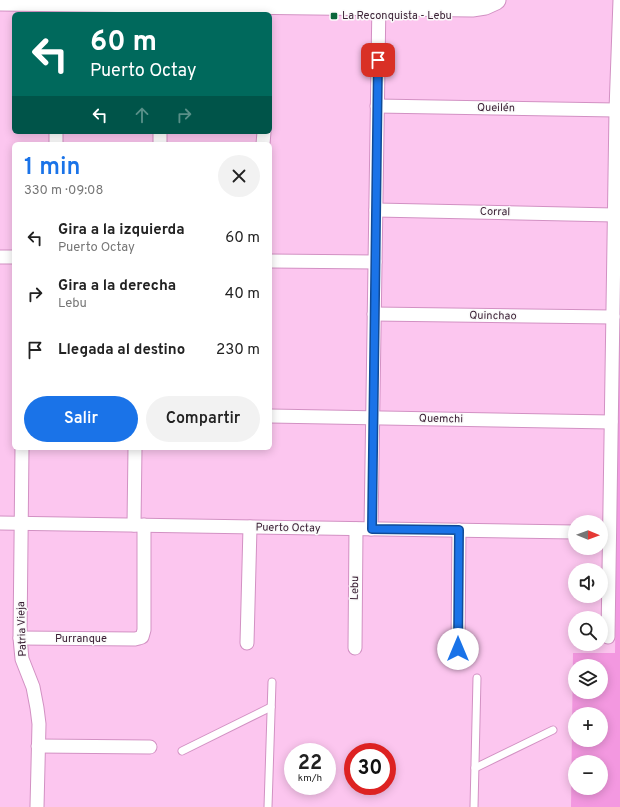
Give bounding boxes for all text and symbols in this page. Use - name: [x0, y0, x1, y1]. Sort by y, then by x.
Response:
- place label: La Reconquista - Lebu: [342, 9, 452, 23]
- marker: La Reconquista - Lebu: [329, 11, 339, 21]
- text: 60 m: [90, 25, 157, 61]
- icon: left: [24, 28, 76, 80]
- pin: [361, 43, 395, 77]
- icon: arrive: [367, 49, 389, 71]
- text: Puerto Octay: [90, 60, 197, 83]
- street label: Queilén: [477, 101, 515, 115]
- icon: left: [89, 104, 111, 126]
- icon: ahead: [131, 104, 153, 126]
- icon: right: [173, 104, 195, 126]
- text: 1 min: [24, 153, 81, 183]
- button: close: [218, 155, 260, 197]
- text: 330 m · 09:08: [24, 183, 103, 199]
- street label: Corral: [480, 205, 510, 219]
- text: Gira a la izquierda: [58, 221, 185, 240]
- icon: left: [24, 227, 46, 249]
- text: 60 m: [225, 229, 260, 248]
- text: Puerto Octay: [58, 240, 135, 256]
- text: Gira a la derecha: [58, 277, 176, 296]
- icon: right: [24, 283, 46, 305]
- text: 40 m: [225, 285, 260, 304]
- text: Lebu: [58, 296, 87, 312]
- street label: Quinchao: [469, 309, 517, 323]
- icon: arrive: [24, 339, 46, 361]
- text: Llegada al destino: [58, 341, 185, 360]
- text: 230 m: [216, 341, 260, 360]
- button: Salir: [24, 396, 138, 442]
- button: Compartir: [146, 396, 260, 442]
- street label: Quemchi: [419, 412, 463, 426]
- north arrow: [568, 515, 608, 555]
- map controls: [568, 515, 608, 795]
- street label: Puerto Octay: [255, 520, 321, 536]
- button: sound: [568, 563, 608, 603]
- street label: Lebu: [348, 576, 362, 600]
- street label: Patria Vieja: [14, 601, 30, 657]
- button: search: [568, 611, 608, 651]
- position arrow: [437, 628, 479, 670]
- street label: Purranque: [55, 632, 107, 646]
- button: layers: [568, 659, 608, 699]
- button: +: [568, 707, 608, 747]
- speed limit sign: 30: [344, 743, 396, 795]
- text: 22: [298, 751, 322, 777]
- button: −: [568, 755, 608, 795]
- text: km/h: [298, 772, 322, 785]

